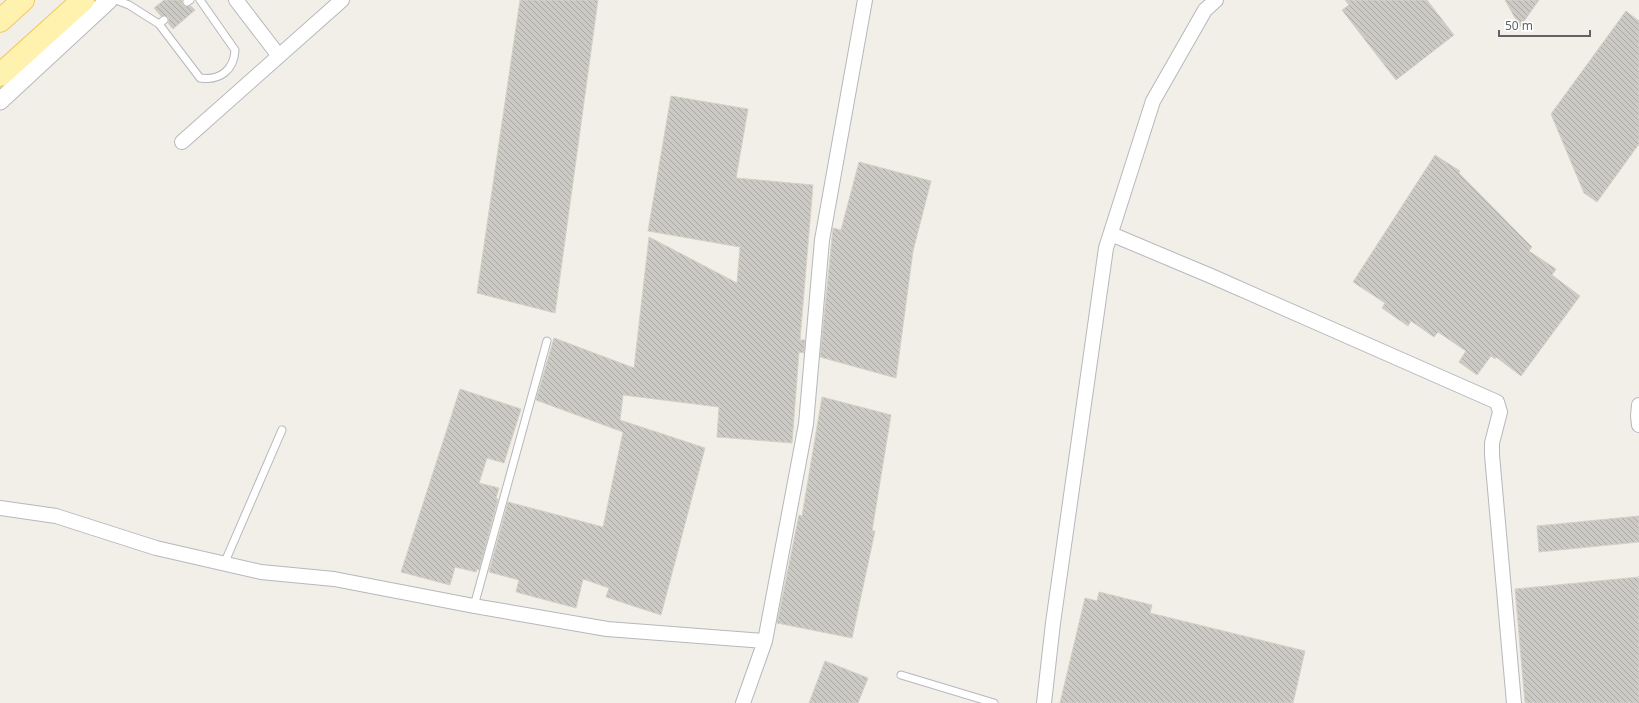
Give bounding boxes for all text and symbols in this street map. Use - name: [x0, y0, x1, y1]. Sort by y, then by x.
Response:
- scale bar: [1499, 12, 1590, 38]
- text: 50 m: [1505, 17, 1533, 34]

